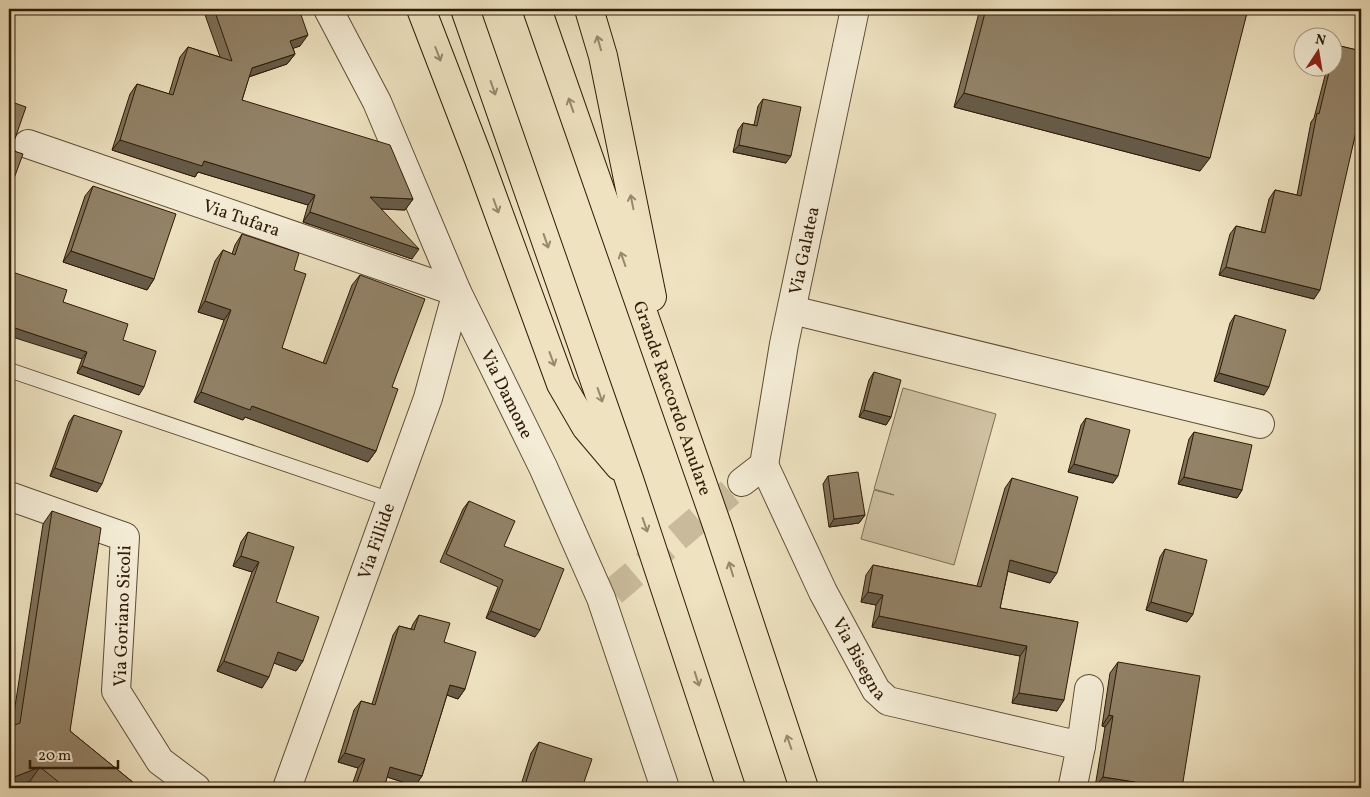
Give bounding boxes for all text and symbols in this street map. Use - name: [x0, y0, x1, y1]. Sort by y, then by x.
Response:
- north arrow: [1292, 28, 1342, 78]
- text: N: [1313, 30, 1327, 51]
- one-way arrow: [594, 36, 603, 52]
- one-way arrow: [434, 46, 444, 61]
- one-way arrow: [489, 80, 498, 95]
- one-way arrow: [565, 97, 575, 113]
- street label: Via Tufara: [199, 194, 283, 244]
- one-way arrow: [627, 195, 637, 211]
- one-way arrow: [492, 198, 501, 213]
- street label: Via Galatea: [784, 205, 827, 297]
- one-way arrow: [542, 233, 552, 249]
- one-way arrow: [618, 251, 628, 267]
- street label: Grande Raccordo Anulare: [626, 298, 717, 499]
- street label: Via Damone: [473, 346, 538, 443]
- one-way arrow: [548, 351, 557, 366]
- one-way arrow: [596, 386, 605, 402]
- street label: Via Fillide: [353, 500, 402, 583]
- one-way arrow: [641, 517, 650, 533]
- street label: Via Goriano Sicoli: [109, 545, 138, 687]
- one-way arrow: [726, 561, 736, 577]
- street label: Via Bisegna: [825, 613, 891, 707]
- one-way arrow: [693, 671, 702, 686]
- one-way arrow: [783, 734, 793, 750]
- scale bar: [30, 737, 118, 769]
- text: 20 m: [38, 746, 71, 767]

